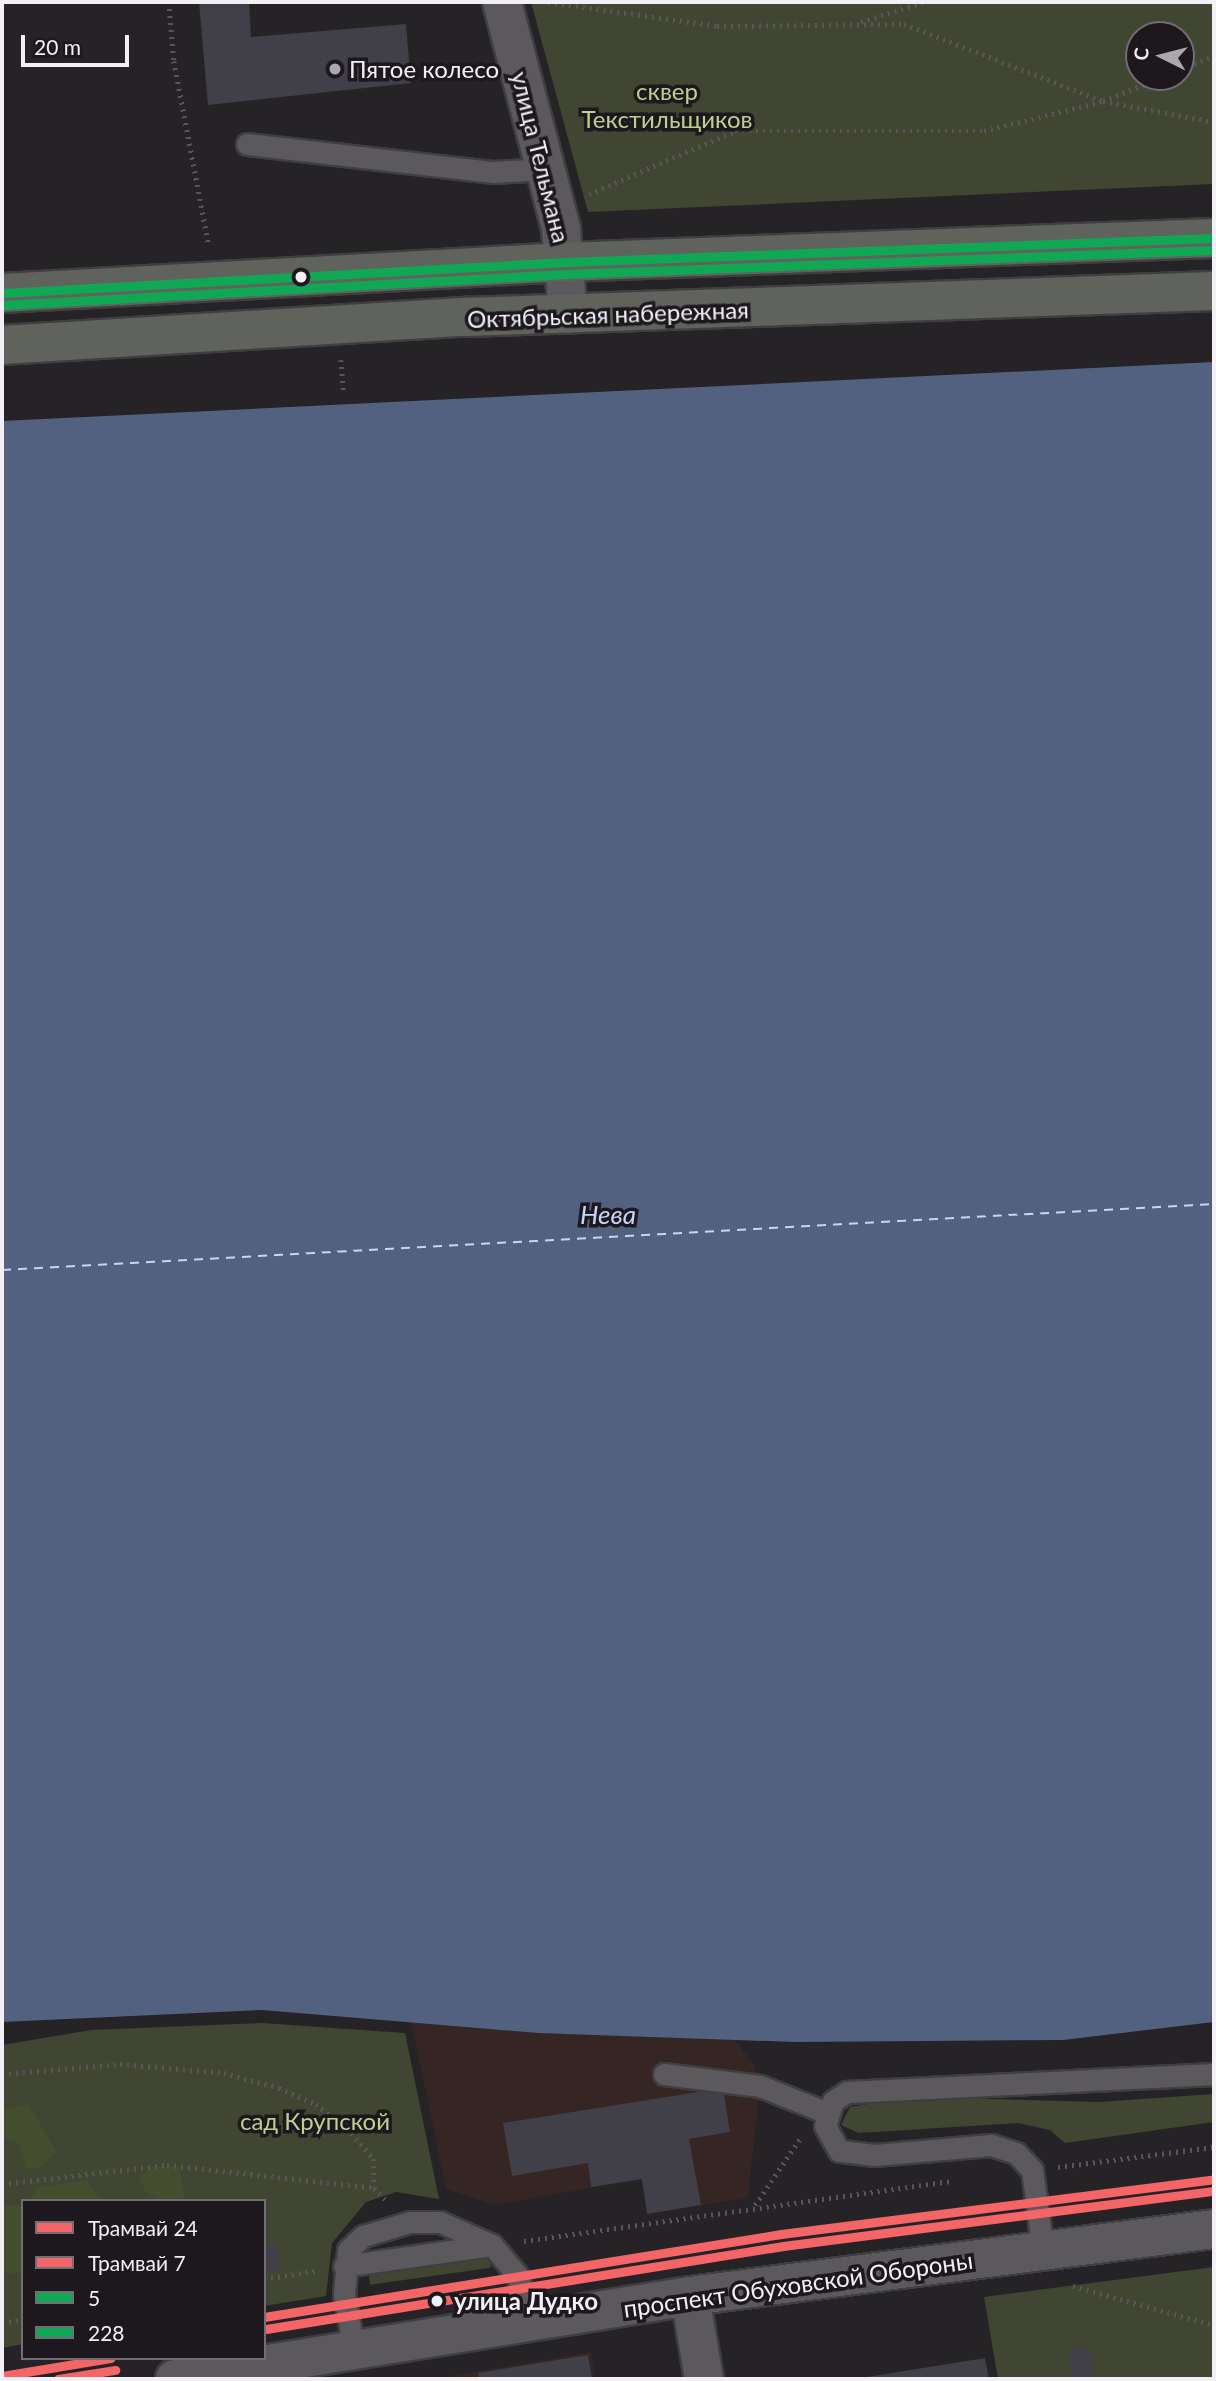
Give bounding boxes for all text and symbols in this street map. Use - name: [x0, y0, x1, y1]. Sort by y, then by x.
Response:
- scale bar: [24, 21, 133, 65]
- north arrow: [1125, 21, 1195, 91]
- text: 20 m: [34, 34, 81, 59]
- text: С: [1129, 47, 1153, 61]
- place label: Пятое колесо: [349, 55, 499, 83]
- marker: Пятое колесо: [327, 61, 343, 77]
- street label: улица Тельмана: [506, 68, 576, 246]
- park label: сквер Текстильщиков: [582, 77, 752, 133]
- unlabelled marker: [294, 270, 308, 284]
- street label: Октябрьская набережная: [467, 295, 749, 333]
- water label: Нева: [580, 1199, 636, 1231]
- park label: сад Крупской: [240, 2107, 390, 2135]
- legend: [21, 2199, 266, 2360]
- text: Трамвай 24: [88, 2215, 198, 2240]
- street label: проспект Обуховской Обороны: [621, 2245, 975, 2323]
- text: Трамвай 7: [88, 2250, 186, 2275]
- text: 5: [88, 2285, 100, 2310]
- place label: улица Дудко: [454, 2287, 598, 2315]
- marker: улица Дудко: [426, 2290, 448, 2312]
- text: 228: [88, 2320, 125, 2345]

